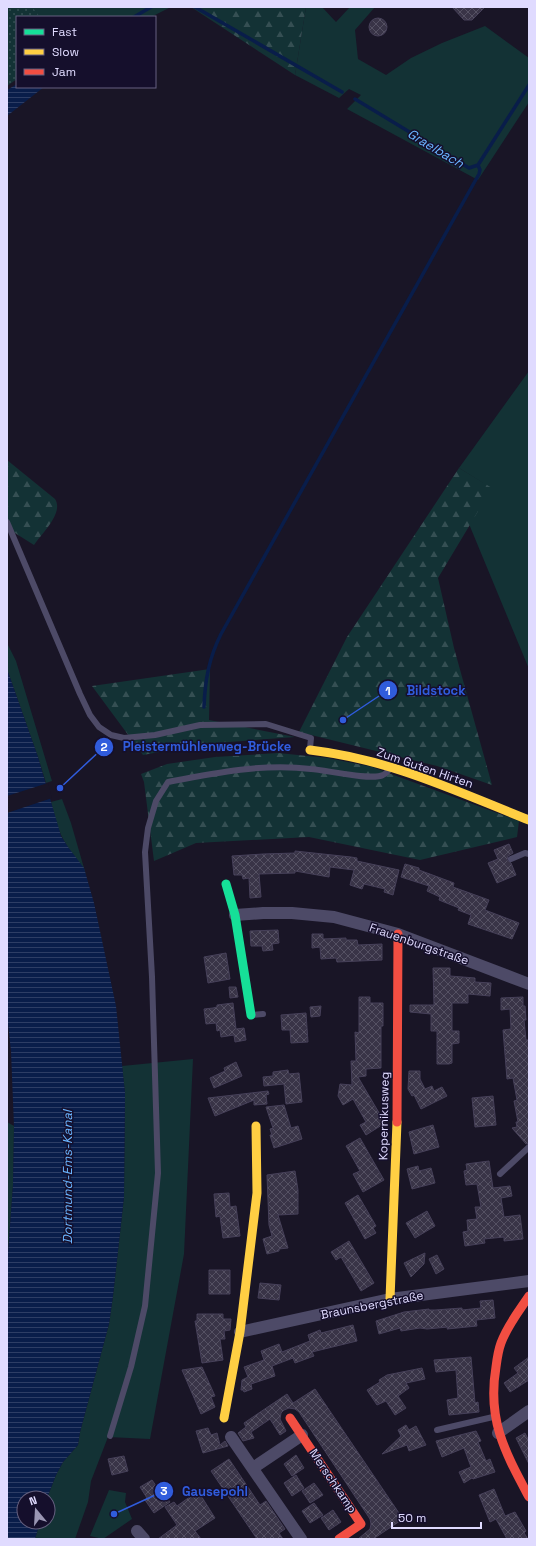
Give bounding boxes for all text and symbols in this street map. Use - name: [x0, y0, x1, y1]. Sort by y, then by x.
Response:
- legend: [16, 16, 156, 88]
- text: Fast: [52, 24, 77, 40]
- text: Slow: [52, 44, 79, 60]
- text: Jam: [52, 64, 76, 80]
- water label: Graelbach: [404, 125, 468, 172]
- callout: Bildstock: [378, 678, 473, 703]
- text: Bildstock: [406, 682, 466, 699]
- text: 1: [385, 683, 391, 699]
- callout: Pleistermühlenweg-Brücke: [94, 734, 299, 759]
- text: Pleistermühlenweg-Brücke: [123, 738, 291, 755]
- text: 2: [100, 739, 108, 755]
- street label: Zum Guten Hirten: [375, 744, 475, 792]
- street label: Frauenburgstraße: [367, 920, 471, 968]
- street label: Kopernikusweg: [375, 1072, 393, 1160]
- water label: Dortmund-Ems-Kanal: [59, 1108, 76, 1244]
- street label: Braunsbergstraße: [319, 1287, 425, 1323]
- street label: Merschkamp: [306, 1446, 360, 1516]
- callout: Gausepohl: [154, 1478, 256, 1503]
- text: 3: [160, 1483, 168, 1499]
- text: Gausepohl: [182, 1483, 248, 1500]
- north arrow: [16, 1490, 56, 1530]
- text: N: [27, 1493, 39, 1508]
- scale bar: [392, 1504, 481, 1530]
- text: 50 m: [398, 1510, 426, 1526]

